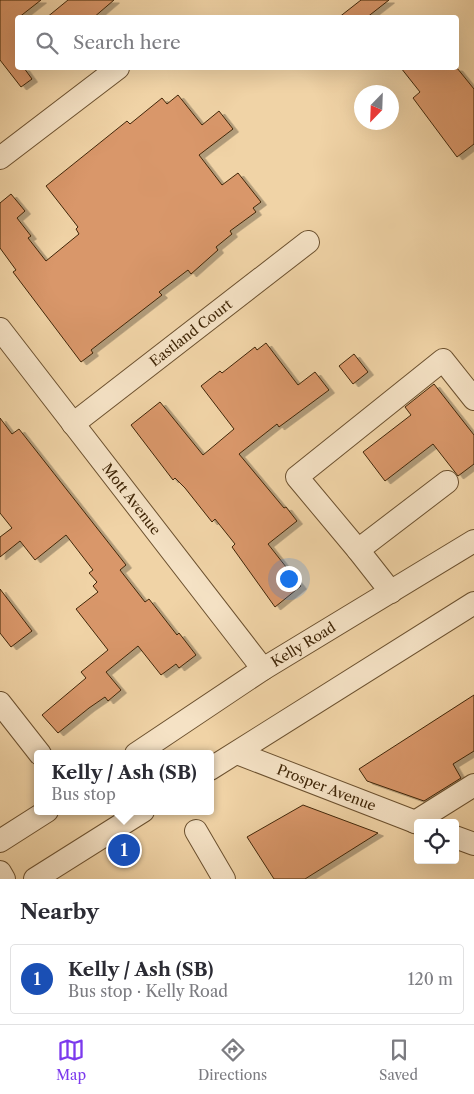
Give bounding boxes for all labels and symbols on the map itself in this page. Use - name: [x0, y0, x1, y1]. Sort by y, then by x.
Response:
- north arrow: [354, 85, 399, 130]
- street label: Eastland Court: [146, 295, 236, 370]
- street label: Mott Avenue: [98, 460, 165, 538]
- your location: [276, 566, 302, 592]
- street label: Kelly Road: [268, 618, 339, 671]
- street label: Prosper Avenue: [274, 760, 379, 815]
- pin: 1: [108, 831, 140, 869]

